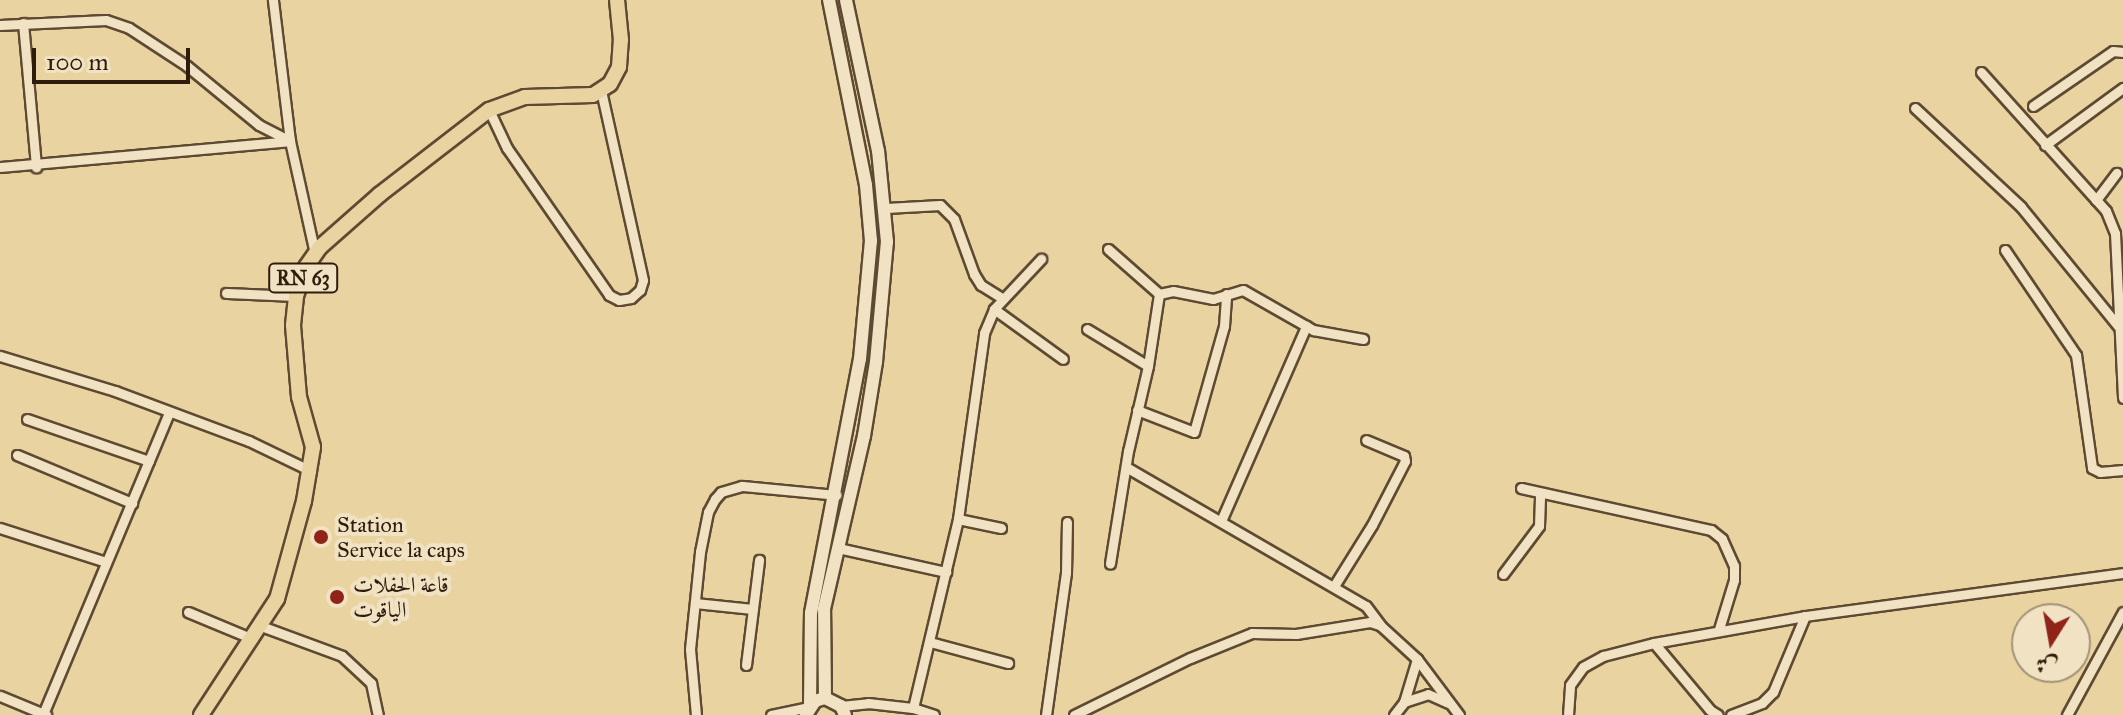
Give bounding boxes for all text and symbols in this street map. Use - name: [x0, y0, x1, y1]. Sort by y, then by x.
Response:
- scale bar: [36, 32, 194, 82]
- text: 100 m: [46, 47, 109, 77]
- road number: RN 63: [267, 262, 339, 294]
- place label: Station Service la caps: [337, 511, 465, 562]
- marker: Station Service la caps: [312, 528, 330, 546]
- place label: قاعة الحفلات الياقوت: [353, 571, 449, 622]
- marker: قاعة الحفلات الياقوت: [328, 588, 346, 606]
- north arrow: [2011, 603, 2091, 683]
- text: ش: [2033, 650, 2060, 680]

